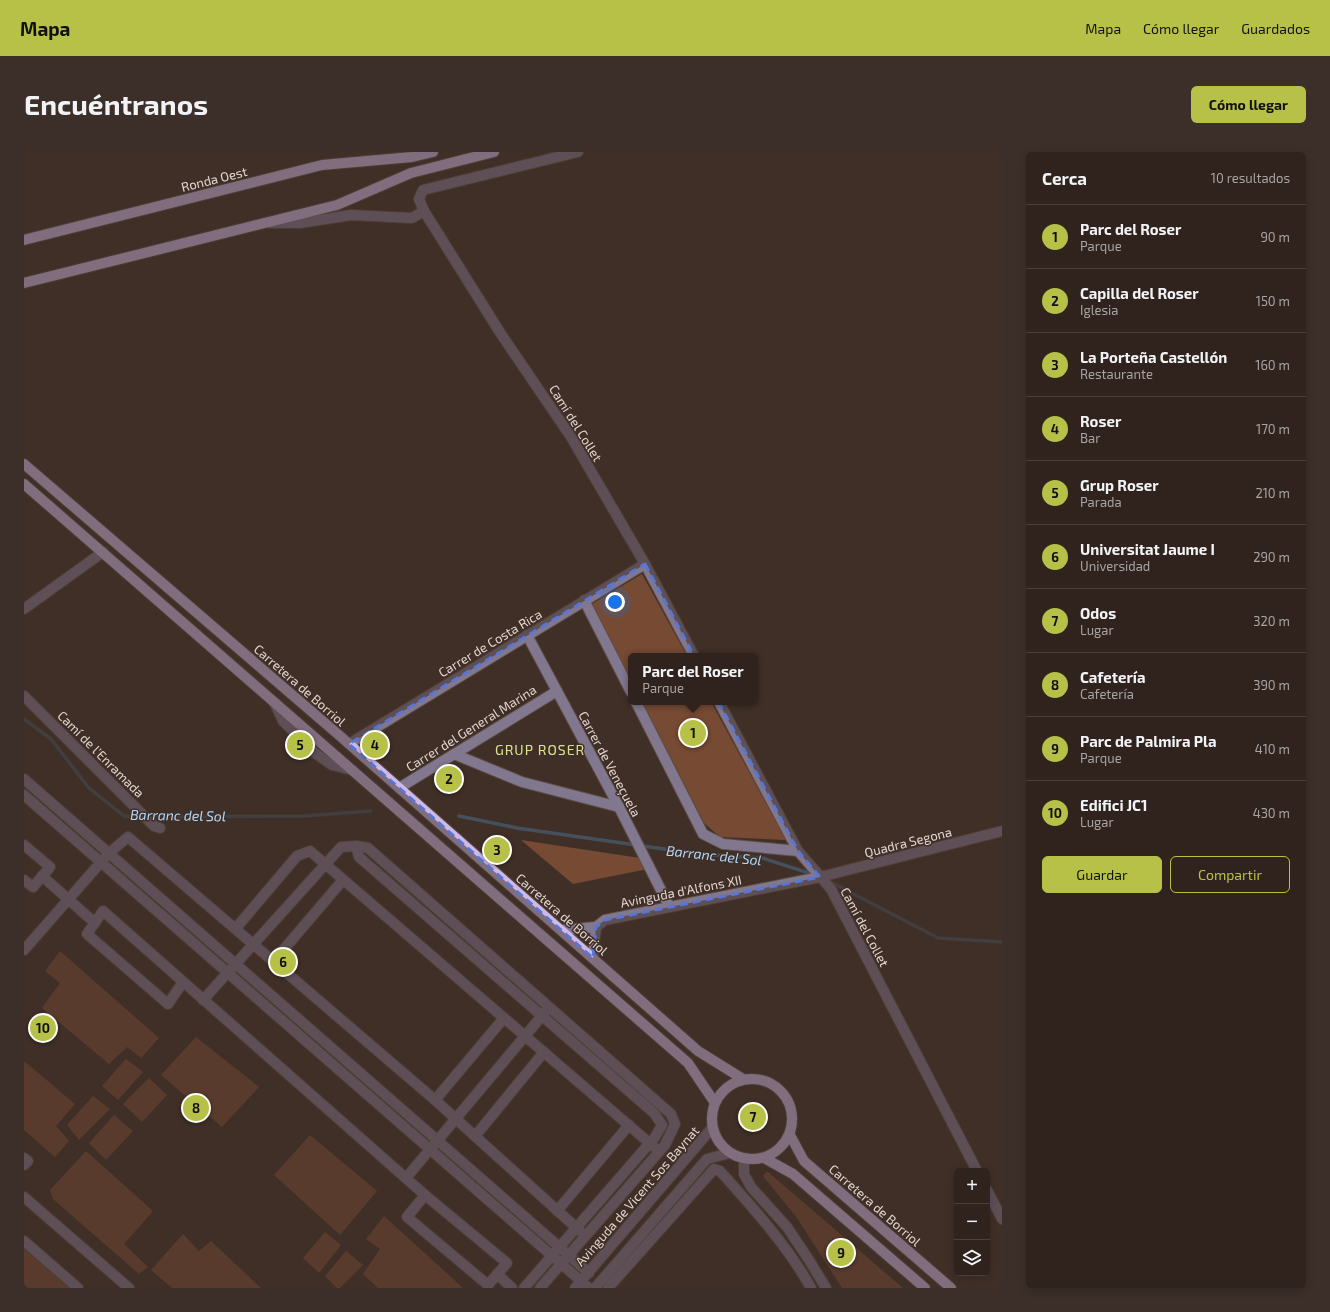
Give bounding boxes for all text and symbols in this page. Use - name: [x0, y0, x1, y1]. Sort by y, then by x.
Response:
- text: Mapa: [20, 17, 70, 40]
- text: Mapa: [1085, 20, 1121, 37]
- text: Cómo llegar: [1143, 20, 1219, 37]
- text: Guardados: [1241, 20, 1310, 37]
- button: Cómo llegar: [1191, 86, 1306, 123]
- text: Encuéntranos: [24, 87, 208, 121]
- street label: Ronda Oest: [179, 163, 249, 195]
- text: Cerca: [1042, 168, 1087, 188]
- text: 10 resultados: [1211, 170, 1290, 186]
- text: Parc del Roser: [1080, 220, 1181, 238]
- text: 1: [1052, 229, 1058, 245]
- text: 90 m: [1260, 229, 1290, 245]
- text: Parque: [1080, 238, 1122, 254]
- text: Capilla del Roser: [1080, 284, 1199, 302]
- text: 2: [1051, 293, 1059, 309]
- text: 150 m: [1256, 293, 1290, 309]
- text: Iglesia: [1080, 302, 1118, 318]
- text: La Porteña Castellón: [1080, 348, 1227, 366]
- text: 3: [1051, 357, 1059, 373]
- text: 160 m: [1255, 357, 1290, 373]
- text: Restaurante: [1080, 366, 1153, 382]
- street label: Camí del Collet: [546, 382, 606, 464]
- text: Roser: [1080, 412, 1121, 430]
- text: 4: [1051, 421, 1059, 437]
- text: 170 m: [1256, 421, 1290, 437]
- text: Bar: [1080, 430, 1100, 446]
- text: Grup Roser: [1080, 476, 1159, 494]
- text: 5: [1051, 485, 1059, 501]
- text: 210 m: [1255, 485, 1290, 501]
- text: Parada: [1080, 494, 1122, 510]
- text: Universitat Jaume I: [1080, 540, 1215, 558]
- text: 6: [1051, 549, 1059, 565]
- text: 290 m: [1253, 549, 1290, 565]
- text: Universidad: [1080, 558, 1150, 574]
- your location: [605, 592, 625, 612]
- text: Odos: [1080, 604, 1116, 622]
- street label: Carrer de Costa Rica: [435, 606, 545, 680]
- text: 7: [1052, 613, 1058, 629]
- text: 320 m: [1253, 613, 1290, 629]
- text: Lugar: [1080, 622, 1114, 638]
- street label: Carretera de Borriol: [251, 641, 349, 729]
- popup: [628, 653, 758, 705]
- text: Parc del Roser: [642, 662, 744, 680]
- text: Cafetería: [1080, 668, 1146, 686]
- text: 8: [1051, 677, 1059, 693]
- text: 390 m: [1253, 677, 1290, 693]
- text: Parque: [642, 680, 684, 696]
- street label: Carrer del General Marina: [403, 681, 539, 775]
- text: Cafetería: [1080, 686, 1134, 702]
- street label: Camí de l'Enramada: [54, 707, 148, 801]
- street label: Carrer de Veneçuela: [575, 708, 645, 820]
- pin: 1: [680, 718, 706, 748]
- pin: 5: [287, 730, 313, 760]
- pin: 4: [362, 730, 388, 760]
- text: Parc de Palmira Pla: [1080, 732, 1216, 750]
- district label: GRUP ROSER: [495, 741, 585, 758]
- text: 9: [1051, 741, 1059, 757]
- text: 410 m: [1255, 741, 1290, 757]
- text: Parque: [1080, 750, 1122, 766]
- pin: 2: [436, 764, 462, 794]
- text: Edifici JC1: [1080, 796, 1147, 814]
- text: 10: [1048, 805, 1062, 821]
- text: 430 m: [1253, 805, 1290, 821]
- water label: Barranc del Sol: [130, 806, 226, 824]
- text: Lugar: [1080, 814, 1114, 830]
- street label: Quadra Segona: [863, 823, 953, 861]
- pin: 3: [484, 835, 510, 865]
- water label: Barranc del Sol: [665, 842, 763, 868]
- button: Guardar: [1042, 856, 1162, 893]
- button: Compartir: [1170, 856, 1290, 893]
- street label: Carretera de Borriol: [513, 870, 611, 958]
- street label: Avinguda d'Alfons XII: [619, 871, 743, 911]
- street label: Camí del Collet: [837, 885, 893, 969]
- pin: 6: [270, 947, 296, 977]
- pin: 10: [30, 1013, 56, 1043]
- pin: 8: [183, 1093, 209, 1123]
- pin: 7: [740, 1102, 766, 1132]
- street label: Avinguda de Vicent Sos Baynat: [572, 1123, 702, 1269]
- street label: Carretera de Borriol: [826, 1161, 924, 1249]
- map controls: [954, 1168, 990, 1276]
- button: +: [954, 1168, 990, 1204]
- button: −: [954, 1204, 990, 1240]
- pin: 9: [828, 1238, 854, 1268]
- button: layers: [954, 1240, 990, 1276]

